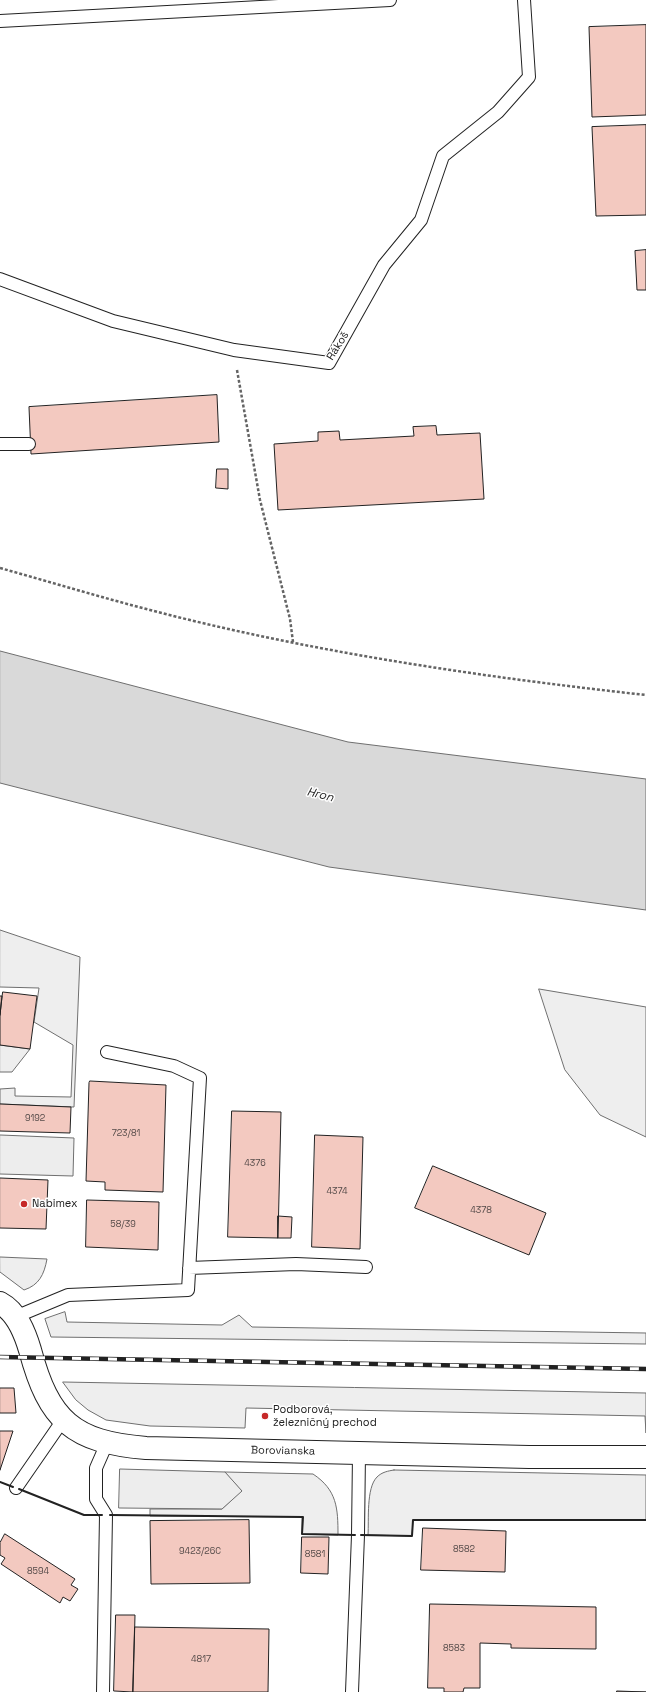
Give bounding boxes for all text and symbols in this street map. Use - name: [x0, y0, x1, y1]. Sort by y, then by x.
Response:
- street label: Rákoš: [324, 329, 352, 363]
- water label: Hron: [305, 785, 335, 805]
- house number: 9192: [25, 1114, 45, 1124]
- house number: 723/81: [112, 1129, 140, 1139]
- house number: 4376: [244, 1159, 266, 1169]
- house number: 4374: [326, 1187, 348, 1197]
- place label: Nabimex: [32, 1197, 78, 1211]
- marker: Nabimex: [19, 1199, 29, 1209]
- house number: 4378: [470, 1206, 492, 1216]
- house number: 58/39: [110, 1220, 136, 1230]
- place label: Podborová, železničný prechod: [273, 1403, 377, 1429]
- marker: Podborová, železničný prechod: [260, 1411, 270, 1421]
- street label: Borovianska: [251, 1444, 315, 1458]
- house number: 8582: [453, 1545, 475, 1555]
- house number: 9423/26C: [179, 1547, 221, 1557]
- house number: 8581: [305, 1550, 325, 1560]
- house number: 8594: [27, 1567, 49, 1577]
- house number: 8583: [443, 1644, 465, 1654]
- house number: 4817: [191, 1655, 211, 1665]

